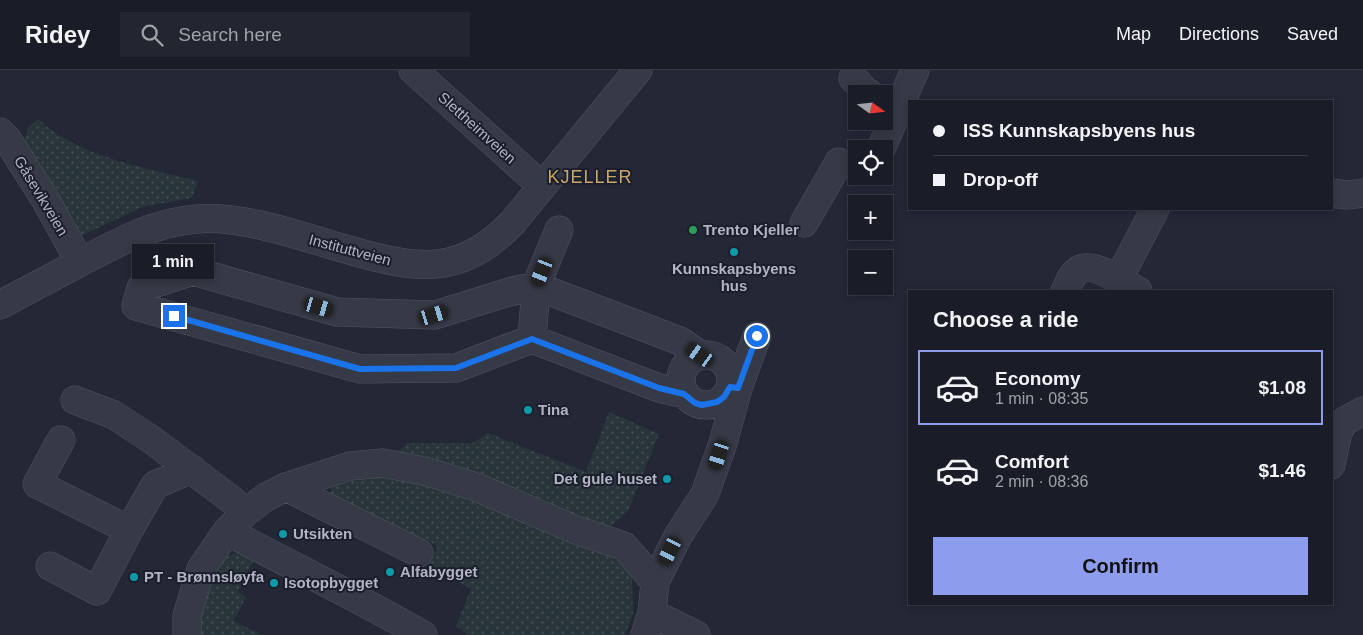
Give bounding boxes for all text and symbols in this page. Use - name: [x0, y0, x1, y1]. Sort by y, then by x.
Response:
- search box: [120, 12, 470, 57]
- text: Ridey: [25, 21, 90, 48]
- icon: search: [138, 21, 166, 49]
- text: Search here: [178, 24, 282, 45]
- text: Map: [1116, 24, 1151, 44]
- text: Directions: [1179, 24, 1259, 44]
- text: Saved: [1287, 24, 1338, 44]
- north arrow: [848, 85, 892, 130]
- map controls: [848, 85, 893, 295]
- street label: Slettheimveien: [435, 88, 520, 167]
- text: ISS Kunnskapsbyens hus: [963, 120, 1195, 141]
- button: locate: [848, 140, 893, 185]
- street label: Gåsevikveien: [11, 153, 72, 239]
- district label: KJELLER: [547, 167, 633, 187]
- text: Drop-off: [963, 169, 1038, 190]
- button: +: [848, 195, 893, 240]
- place label: Trento Kjeller: [703, 221, 799, 238]
- marker: Trento Kjeller: [687, 224, 699, 236]
- street label: Instituttveien: [307, 230, 393, 269]
- callout: 1 min: [133, 244, 215, 278]
- marker: Kunnskapsbyens hus: [728, 246, 740, 258]
- button: −: [848, 250, 893, 295]
- text: 1 min: [152, 253, 194, 270]
- car: [529, 255, 554, 289]
- place label: Kunnskapsbyens hus: [672, 260, 796, 294]
- car: [302, 296, 335, 318]
- car: [417, 303, 450, 327]
- route end: [163, 305, 185, 327]
- text: Choose a ride: [933, 307, 1078, 332]
- route start: [746, 325, 768, 347]
- car: [683, 340, 716, 370]
- icon: car: [935, 365, 980, 410]
- text: Economy: [995, 368, 1081, 389]
- text: $1.08: [1258, 377, 1306, 398]
- text: 1 min · 08:35: [995, 390, 1088, 407]
- place label: Tina: [538, 401, 569, 418]
- marker: Tina: [522, 404, 534, 416]
- car: [707, 438, 730, 472]
- icon: car: [935, 448, 980, 493]
- text: Comfort: [995, 451, 1069, 472]
- text: $1.46: [1258, 460, 1306, 481]
- place label: Det gule huset: [554, 470, 657, 487]
- marker: Det gule huset: [661, 473, 673, 485]
- text: 2 min · 08:36: [995, 473, 1088, 490]
- place label: Utsikten: [293, 525, 352, 542]
- marker: Utsikten: [277, 528, 289, 540]
- car: [656, 534, 683, 568]
- button: Confirm: [933, 537, 1308, 595]
- place label: Alfabygget: [400, 563, 478, 580]
- marker: Alfabygget: [384, 566, 396, 578]
- place label: PT - Brønnsløyfa: [144, 568, 265, 585]
- marker: PT - Brønnsløyfa: [128, 571, 140, 583]
- place label: Isotopbygget: [284, 574, 378, 591]
- marker: Isotopbygget: [268, 577, 280, 589]

